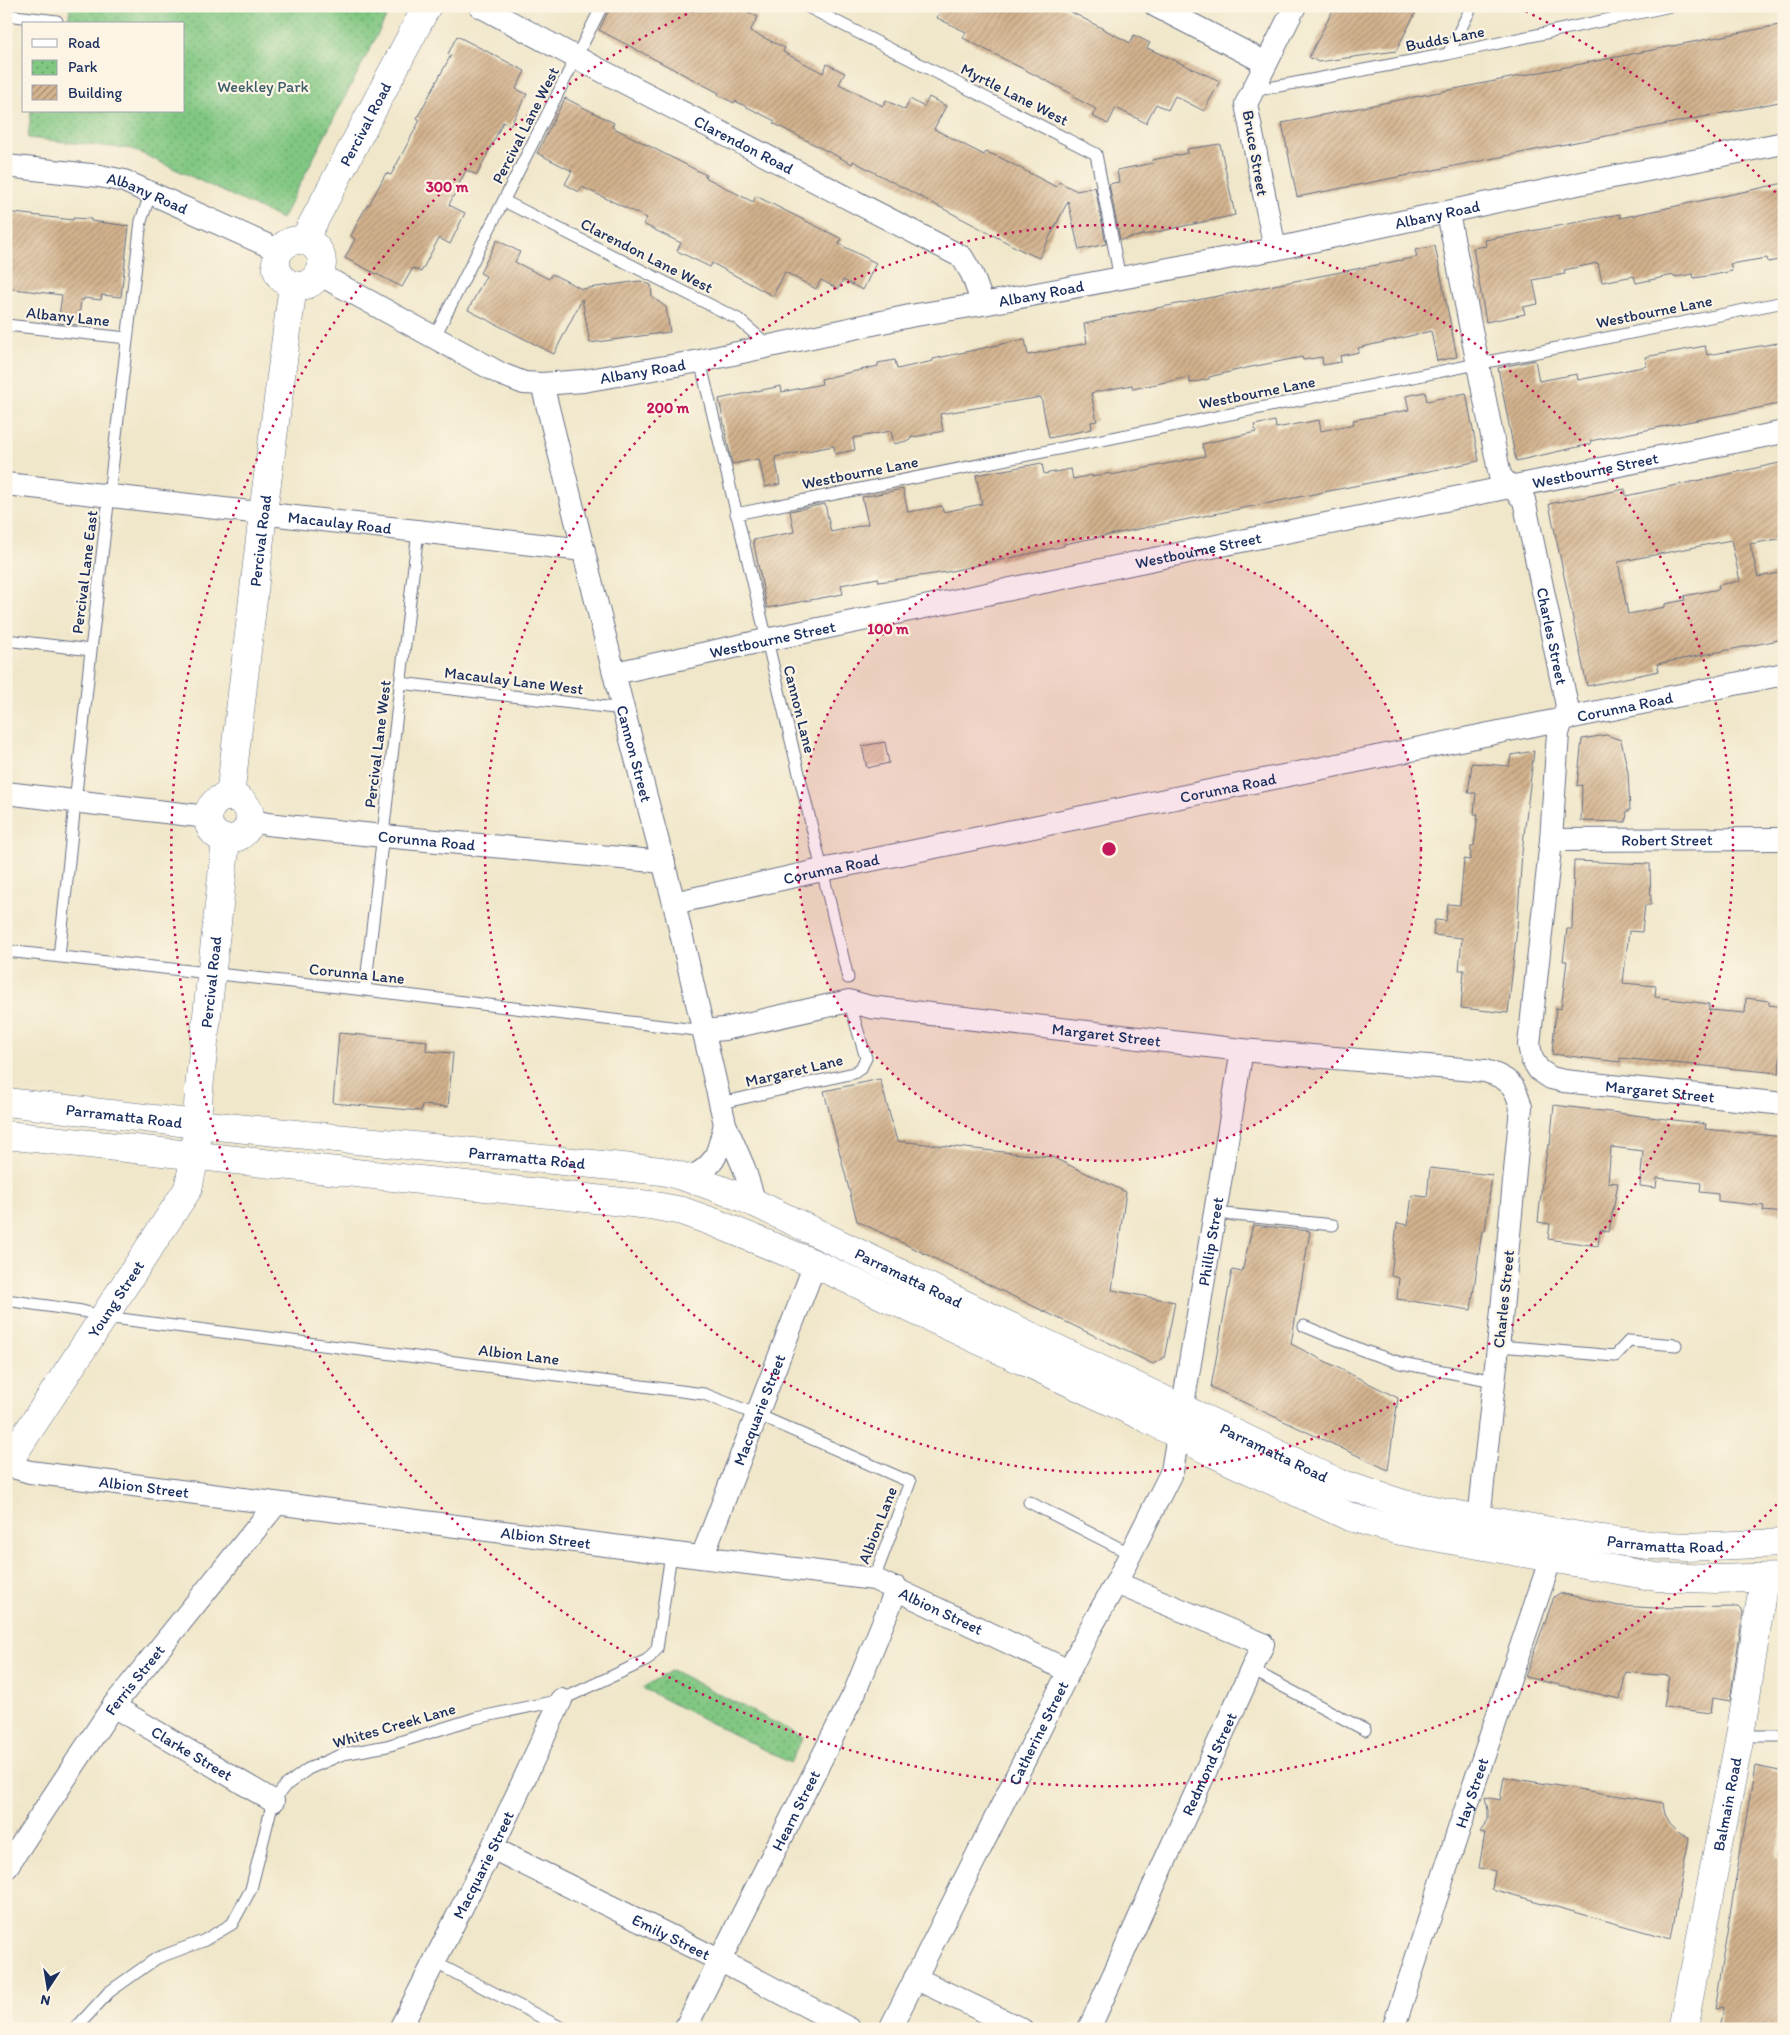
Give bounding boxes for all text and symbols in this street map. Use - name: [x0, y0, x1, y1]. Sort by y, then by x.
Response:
- street label: Budds Lane: [1404, 21, 1486, 55]
- legend: [22, 22, 185, 112]
- text: Road: [68, 34, 101, 52]
- text: Park: [68, 58, 98, 76]
- street label: Myrtle Lane West: [958, 59, 1072, 130]
- street label: Percival Lane West: [488, 64, 563, 187]
- park label: Weekley Park: [217, 77, 309, 96]
- street label: Percival Road: [336, 79, 395, 169]
- text: Building: [68, 84, 122, 102]
- street label: Bruce Street: [1239, 109, 1272, 197]
- street label: Clarendon Road: [691, 111, 797, 178]
- street label: Albany Road: [105, 169, 191, 219]
- text: 300 m: [426, 178, 469, 196]
- street label: Albany Road: [1393, 196, 1482, 233]
- street label: Clarendon Lane West: [577, 214, 716, 297]
- street label: Albany Road: [997, 276, 1086, 311]
- street label: Westbourne Lane: [1594, 291, 1714, 332]
- street label: Albany Lane: [25, 303, 111, 330]
- street label: Albany Road: [599, 355, 687, 388]
- street label: Westbourne Lane: [1197, 372, 1317, 413]
- text: 200 m: [647, 399, 690, 417]
- street label: Westbourne Street: [1531, 448, 1660, 492]
- street label: Westbourne Lane: [800, 452, 920, 493]
- street label: Percival Road: [246, 493, 275, 588]
- street label: Macaulay Road: [287, 507, 393, 538]
- street label: Percival Lane East: [67, 509, 102, 635]
- street label: Westbourne Street: [1134, 528, 1263, 573]
- street label: Charles Street: [1533, 586, 1571, 686]
- street label: Westbourne Street: [708, 617, 837, 662]
- text: 100 m: [867, 620, 909, 638]
- street label: Macaulay Lane West: [443, 663, 585, 698]
- street label: Cannon Lane: [779, 663, 820, 755]
- street label: Percival Lane West: [360, 679, 395, 809]
- street label: Corunna Road: [1575, 688, 1675, 726]
- street label: Cannon Street: [612, 703, 656, 804]
- street label: Corunna Road: [1178, 769, 1278, 807]
- street label: Corunna Road: [377, 827, 476, 855]
- street label: Robert Street: [1621, 830, 1713, 850]
- centre of rings: [1100, 840, 1118, 858]
- street label: Corunna Road: [782, 850, 881, 888]
- street label: Percival Road: [197, 935, 226, 1029]
- street label: Corunna Lane: [308, 959, 406, 988]
- street label: Margaret Street: [1051, 1019, 1162, 1051]
- street label: Margaret Lane: [744, 1050, 845, 1091]
- street label: Margaret Street: [1604, 1076, 1715, 1107]
- street label: Parramatta Road: [65, 1100, 184, 1132]
- street label: Parramatta Road: [468, 1143, 587, 1173]
- street label: Phillip Street: [1194, 1196, 1227, 1287]
- street label: Parramatta Road: [852, 1244, 966, 1312]
- street label: Charles Street: [1489, 1249, 1518, 1349]
- street label: Young Street: [84, 1257, 148, 1341]
- street label: Albion Lane: [478, 1340, 560, 1369]
- street label: Macquarie Street: [729, 1351, 789, 1468]
- street label: Parramatta Road: [1217, 1419, 1331, 1486]
- street label: Albion Street: [98, 1472, 190, 1502]
- street label: Albion Lane: [854, 1484, 901, 1566]
- street label: Albion Street: [500, 1523, 592, 1553]
- street label: Parramatta Road: [1606, 1531, 1725, 1557]
- street label: Albion Street: [896, 1583, 986, 1639]
- street label: Ferris Street: [101, 1641, 169, 1719]
- street label: Catherine Street: [1005, 1678, 1072, 1788]
- street label: Whites Creek Lane: [330, 1699, 458, 1752]
- street label: Redmond Street: [1178, 1709, 1241, 1819]
- street label: Clarke Street: [148, 1722, 236, 1785]
- street label: Hay Street: [1451, 1755, 1493, 1830]
- street label: Balmain Road: [1709, 1756, 1746, 1853]
- street label: Hearn Street: [768, 1767, 824, 1854]
- street label: Macquarie Street: [449, 1808, 518, 1922]
- street label: Emily Street: [629, 1910, 713, 1964]
- north arrow: [22, 1962, 72, 2012]
- text: N: [39, 1991, 52, 2010]

